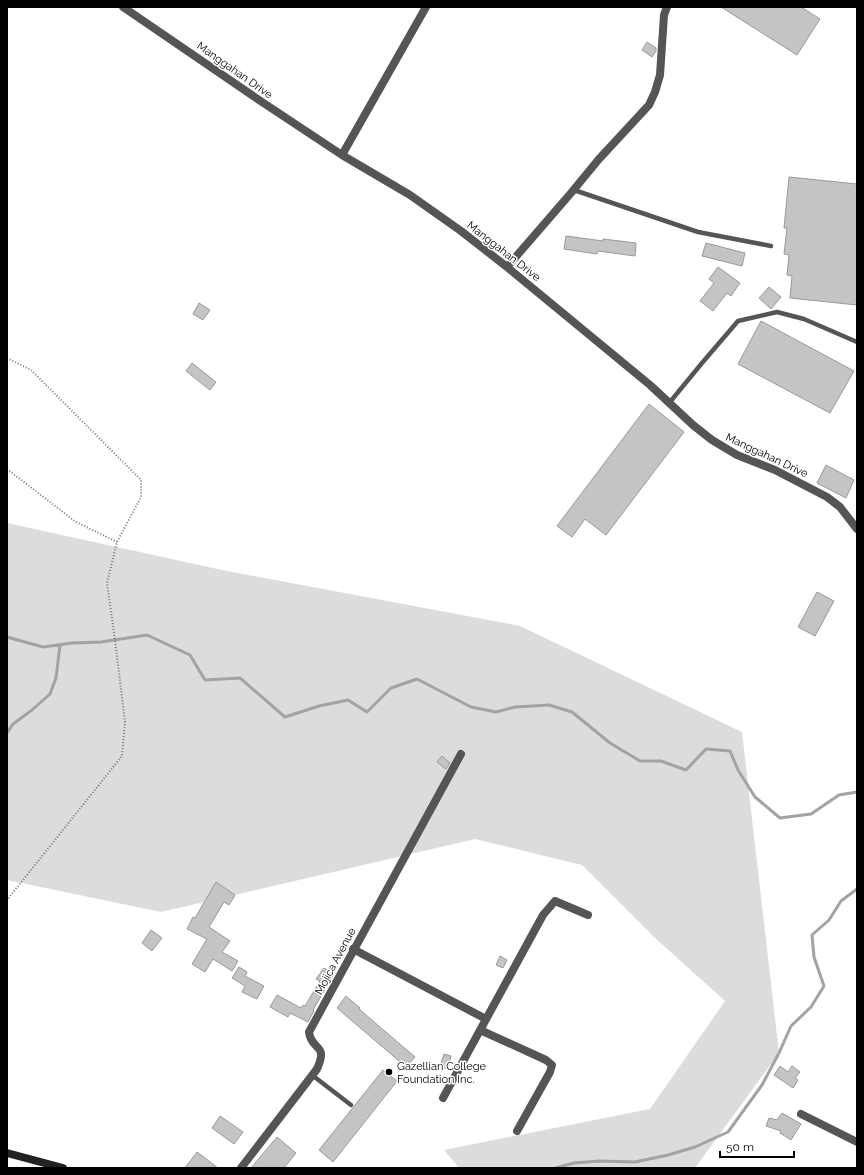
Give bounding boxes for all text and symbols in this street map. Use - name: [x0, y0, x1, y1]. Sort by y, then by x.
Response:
- street label: Manggahan Drive: [194, 39, 276, 102]
- street label: Manggahan Drive: [464, 219, 543, 284]
- street label: Manggahan Drive: [723, 431, 811, 480]
- street label: Mojica Avenue: [312, 925, 359, 997]
- place label: Gazellian College Foundation Inc.: [397, 1060, 487, 1086]
- marker: Gazellian College Foundation Inc.: [384, 1067, 394, 1077]
- scale bar: [720, 1133, 794, 1159]
- text: 50 m: [726, 1140, 754, 1154]

